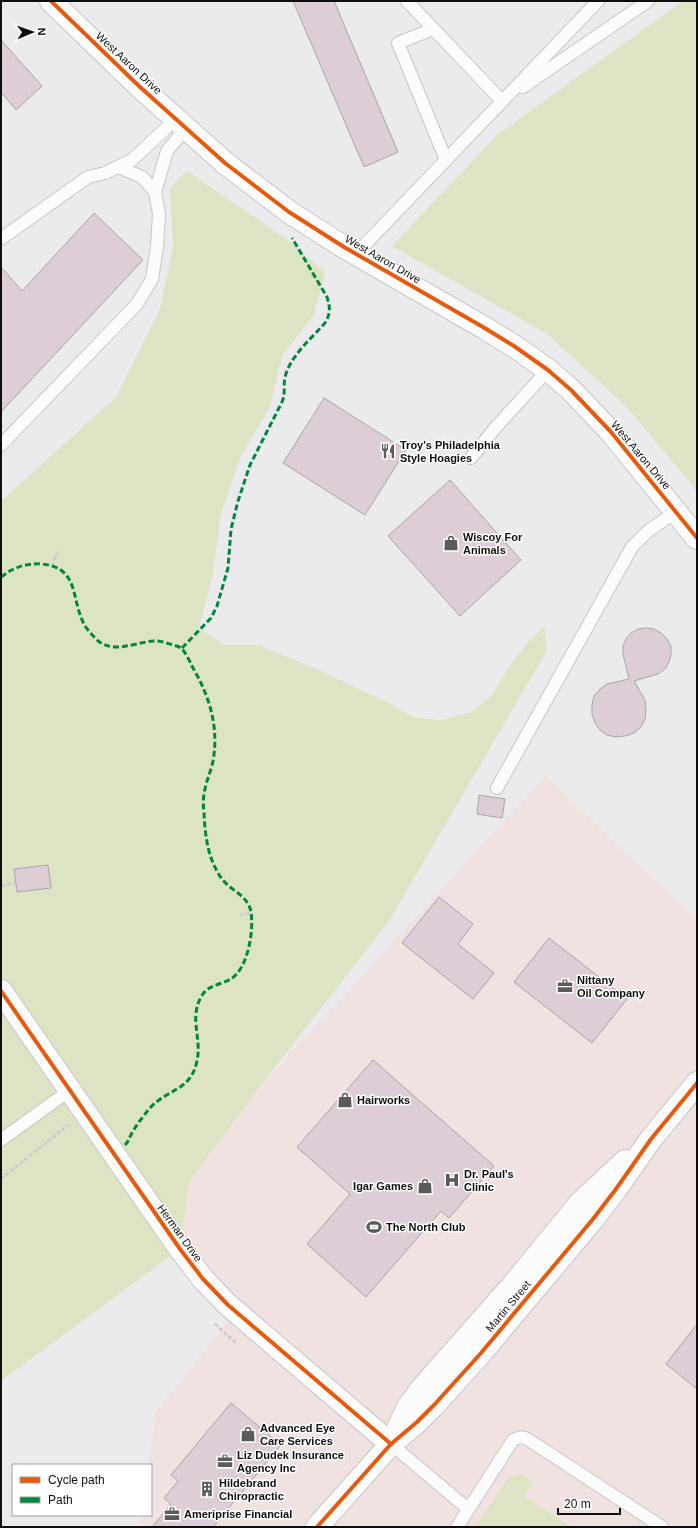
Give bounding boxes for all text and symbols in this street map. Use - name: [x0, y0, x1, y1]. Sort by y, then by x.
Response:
- north arrow: [12, 12, 52, 52]
- text: N: [36, 27, 48, 36]
- street label: West Aaron Drive: [94, 29, 164, 97]
- street label: West Aaron Drive: [343, 232, 423, 286]
- street label: West Aaron Drive: [609, 418, 673, 492]
- place label: Troy's Philadelphia Style Hoagies: [400, 439, 501, 464]
- restaurant icon: Troy's Philadelphia Style Hoagies: [379, 442, 397, 460]
- place label: Wiscoy For Animals: [463, 531, 523, 556]
- shop icon: Wiscoy For Animals: [442, 534, 460, 552]
- place label: Nittany Oil Company: [577, 974, 646, 999]
- office icon: Nittany Oil Company: [556, 977, 574, 995]
- shop icon: Hairworks: [336, 1091, 354, 1109]
- place label: Hairworks: [357, 1094, 410, 1106]
- place label: Dr. Paul's Clinic: [464, 1168, 514, 1193]
- hospital icon: Dr. Paul's Clinic: [443, 1171, 461, 1189]
- shop icon: Igar Games: [416, 1177, 434, 1195]
- place label: Igar Games: [353, 1180, 413, 1192]
- street label: Herman Drive: [155, 1202, 205, 1264]
- sports icon: The North Club: [365, 1218, 383, 1236]
- place label: The North Club: [386, 1221, 466, 1233]
- street label: Martin Street: [483, 1278, 533, 1334]
- place label: Advanced Eye Care Services: [260, 1422, 335, 1447]
- shop icon: Advanced Eye Care Services: [239, 1425, 257, 1443]
- place label: Liz Dudek Insurance Agency Inc: [237, 1449, 344, 1474]
- office icon: Liz Dudek Insurance Agency Inc: [216, 1452, 234, 1470]
- legend: [12, 1464, 152, 1516]
- text: Cycle path: [48, 1473, 105, 1487]
- place label: Hildebrand Chiropractic: [219, 1477, 284, 1502]
- building icon: Hildebrand Chiropractic: [198, 1480, 216, 1498]
- scale bar: [558, 1490, 620, 1516]
- text: Path: [48, 1493, 73, 1507]
- text: 20 m: [564, 1497, 591, 1511]
- office icon: Ameriprise Financial: [163, 1505, 181, 1523]
- place label: Ameriprise Financial: [184, 1508, 292, 1520]

